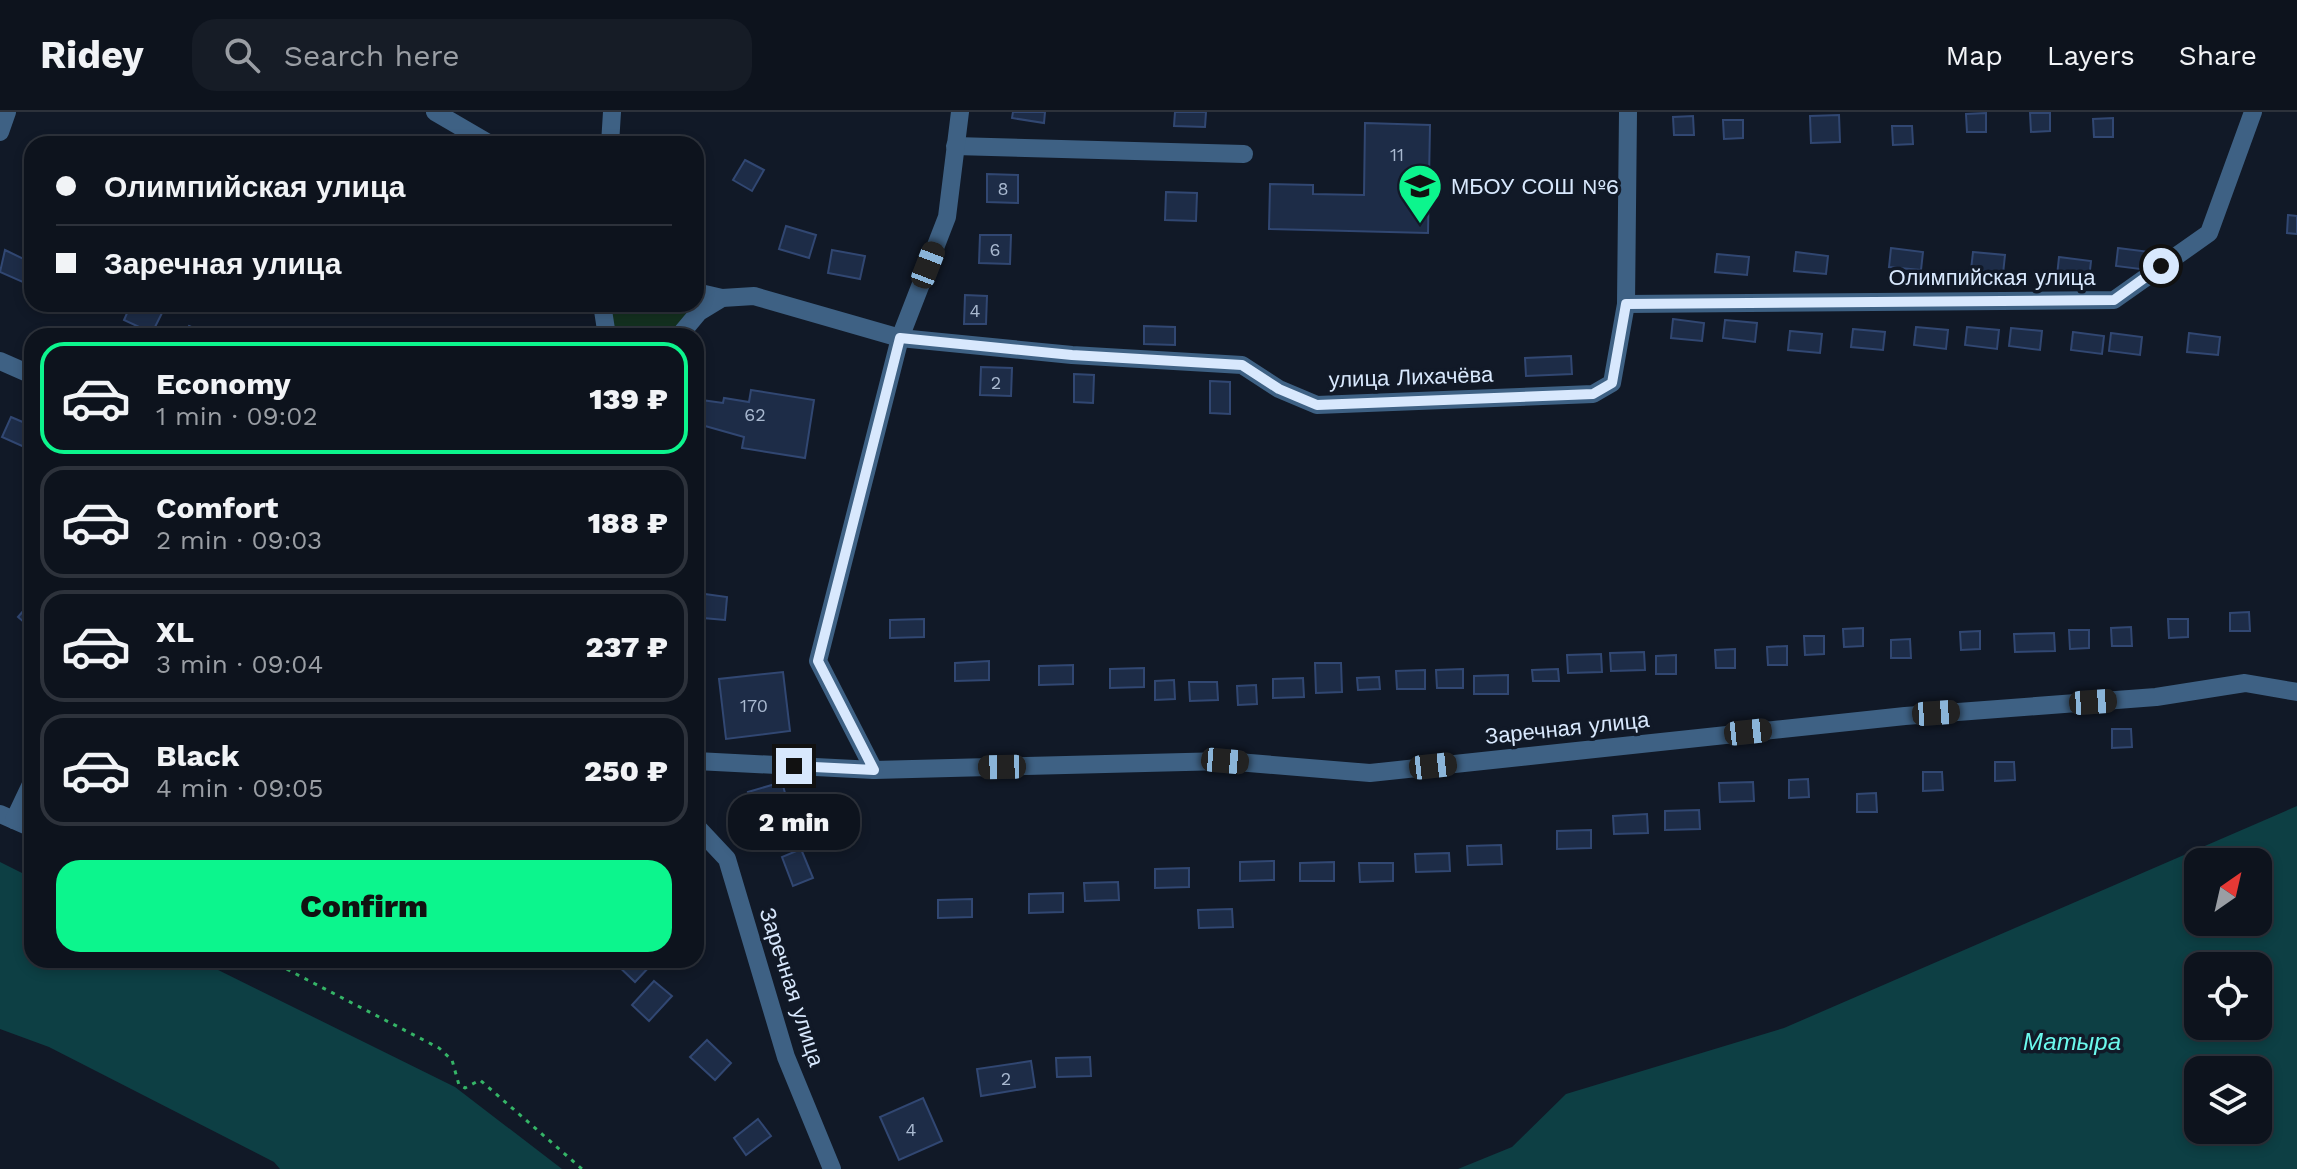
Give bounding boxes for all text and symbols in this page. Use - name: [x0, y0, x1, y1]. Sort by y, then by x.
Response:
- search box: [192, 19, 752, 91]
- text: Ridey: [40, 33, 144, 77]
- icon: search: [220, 33, 264, 77]
- text: Search here: [284, 38, 460, 73]
- text: Map: [1946, 39, 2003, 72]
- text: Layers: [2047, 39, 2135, 72]
- text: Share: [2179, 39, 2257, 72]
- house number: 11: [1390, 144, 1404, 165]
- school or university icon: МБОУ СОШ №6: [1396, 162, 1444, 225]
- text: Олимпийская улица: [104, 169, 405, 204]
- place label: МБОУ СОШ №6: [1451, 174, 1619, 199]
- house number: 8: [997, 178, 1009, 199]
- car: [908, 238, 948, 292]
- house number: 6: [990, 239, 1000, 260]
- text: Заречная улица: [104, 246, 341, 281]
- route start: [2143, 248, 2179, 284]
- street label: Олимпийская улица: [1889, 265, 2096, 290]
- house number: 4: [970, 300, 981, 321]
- icon: car: [60, 362, 132, 434]
- street label: улица Лихачёва: [1328, 362, 1494, 392]
- text: Economy: [156, 366, 291, 401]
- house number: 2: [991, 372, 1001, 393]
- text: 139 ₽: [589, 381, 668, 416]
- text: 1 min · 09:02: [156, 401, 318, 431]
- house number: 62: [744, 404, 766, 425]
- icon: car: [60, 486, 132, 558]
- text: Comfort: [156, 490, 278, 525]
- text: 188 ₽: [588, 505, 668, 540]
- text: 2 min · 09:03: [156, 525, 322, 555]
- icon: car: [60, 610, 132, 682]
- text: XL: [156, 614, 194, 649]
- text: 237 ₽: [586, 629, 668, 664]
- text: 3 min · 09:04: [156, 649, 323, 679]
- car: [2068, 688, 2118, 716]
- house number: 170: [740, 695, 768, 716]
- car: [1911, 699, 1961, 727]
- street label: Заречная улица: [1484, 707, 1651, 749]
- car: [1723, 718, 1773, 746]
- icon: car: [60, 734, 132, 806]
- text: Black: [156, 738, 240, 773]
- car: [1200, 747, 1250, 775]
- route end: [776, 748, 812, 784]
- car: [1408, 752, 1458, 780]
- text: 250 ₽: [584, 753, 668, 788]
- car: [978, 755, 1026, 779]
- text: 4 min · 09:05: [156, 773, 323, 803]
- callout: 2 min: [728, 794, 860, 850]
- text: 2 min: [759, 807, 829, 837]
- north arrow: [2184, 848, 2272, 936]
- map controls: [2184, 848, 2272, 1144]
- button: Confirm: [56, 860, 672, 952]
- street label: Заречная улица: [755, 905, 830, 1070]
- button: locate: [2184, 952, 2272, 1040]
- water label: Матыра: [2023, 1028, 2121, 1056]
- button: layers: [2184, 1056, 2272, 1144]
- house number: 2: [1001, 1068, 1011, 1089]
- house number: 4: [906, 1119, 917, 1140]

